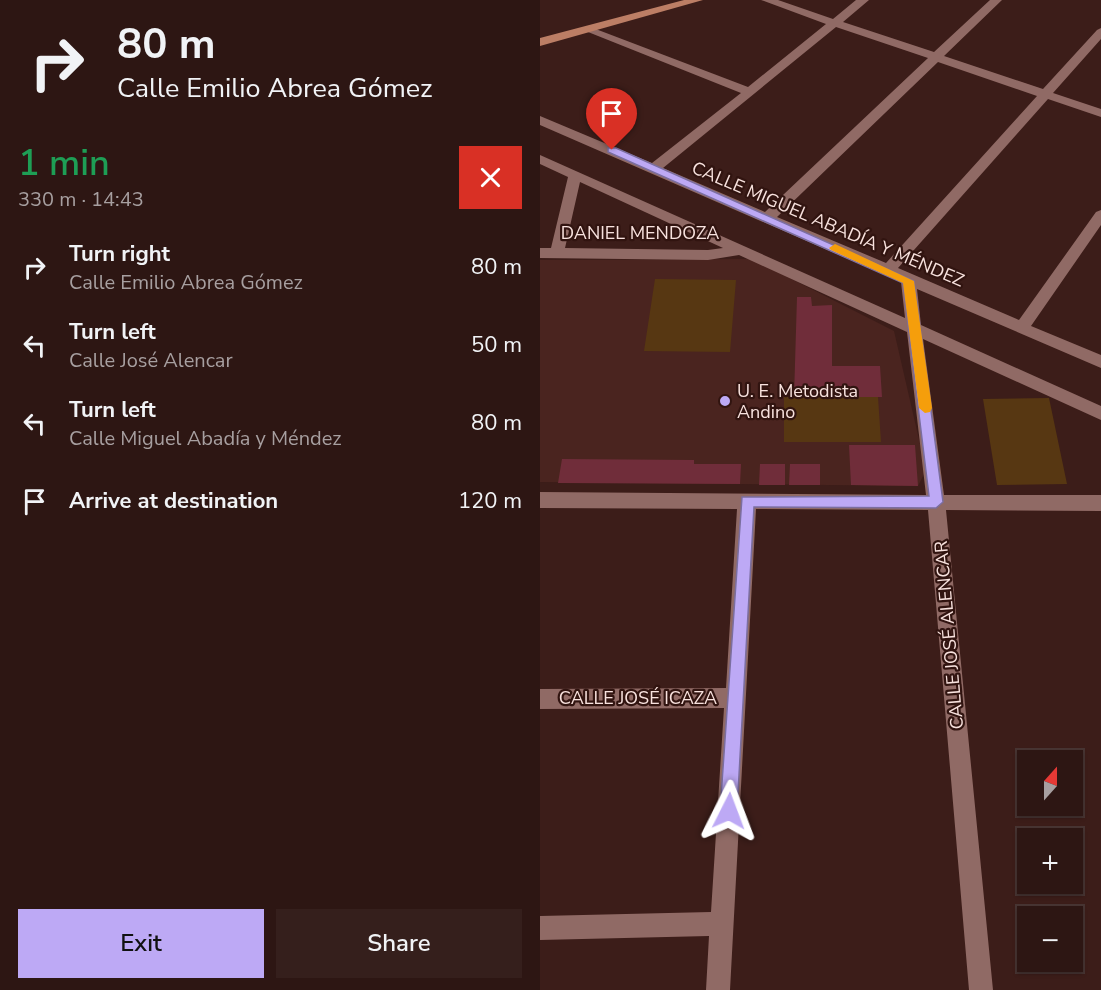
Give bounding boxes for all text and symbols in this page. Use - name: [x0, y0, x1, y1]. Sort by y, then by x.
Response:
- text: 80 m: [117, 16, 216, 73]
- icon: right: [18, 24, 96, 102]
- text: Calle Emilio Abrea Gómez: [117, 70, 433, 107]
- pin: [586, 88, 637, 150]
- icon: arrive: [595, 97, 628, 130]
- text: 1 min: [18, 139, 110, 188]
- button: close: [459, 146, 522, 209]
- street label: CALLE MIGUEL ABADÍA Y MÉNDEZ: [688, 156, 968, 293]
- text: 330 m · 14:43: [18, 186, 144, 213]
- street label: DANIEL MENDOZA: [561, 221, 719, 245]
- text: Turn right: [69, 239, 170, 269]
- icon: right: [18, 251, 51, 284]
- text: 80 m: [471, 252, 522, 282]
- text: Calle Emilio Abrea Gómez: [69, 269, 303, 296]
- text: Turn left: [69, 317, 156, 347]
- icon: left: [18, 329, 51, 362]
- text: 50 m: [471, 330, 522, 360]
- text: Calle José Alencar: [69, 347, 233, 374]
- place label: U. E. Metodista Andino: [737, 379, 858, 424]
- marker: U. E. Metodista Andino: [718, 394, 732, 408]
- text: Turn left: [69, 395, 156, 425]
- icon: left: [18, 407, 51, 440]
- text: 80 m: [471, 408, 522, 438]
- text: Calle Miguel Abadía y Méndez: [69, 425, 342, 452]
- icon: arrive: [18, 485, 51, 518]
- text: Arrive at destination: [69, 486, 278, 516]
- text: 120 m: [458, 486, 522, 516]
- street label: CALLE JOSÉ ALENCAR: [929, 540, 969, 730]
- street label: CALLE JOSÉ ICAZA: [559, 686, 717, 710]
- north arrow: [1017, 750, 1083, 816]
- map controls: [1017, 750, 1083, 972]
- position arrow: [697, 779, 761, 843]
- button: +: [1017, 828, 1083, 894]
- button: −: [1017, 906, 1083, 972]
- button: Exit: [18, 909, 264, 978]
- button: Share: [276, 909, 522, 978]

